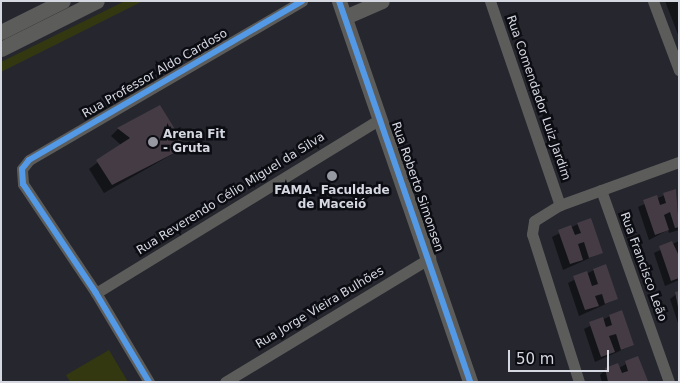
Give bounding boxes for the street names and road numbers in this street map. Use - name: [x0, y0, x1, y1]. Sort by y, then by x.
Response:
- street label: Rua Comendador Luiz Jardim: [503, 14, 573, 182]
- street label: Rua Professor Aldo Cardoso: [80, 26, 230, 122]
- street label: Rua Roberto Simonsen: [388, 120, 446, 254]
- street label: Rua Reverendo Célio Miguel da Silva: [134, 130, 328, 258]
- street label: Rua Francisco Leão: [617, 211, 669, 323]
- street label: Rua Jorge Vieira Bulhões: [253, 264, 387, 352]

